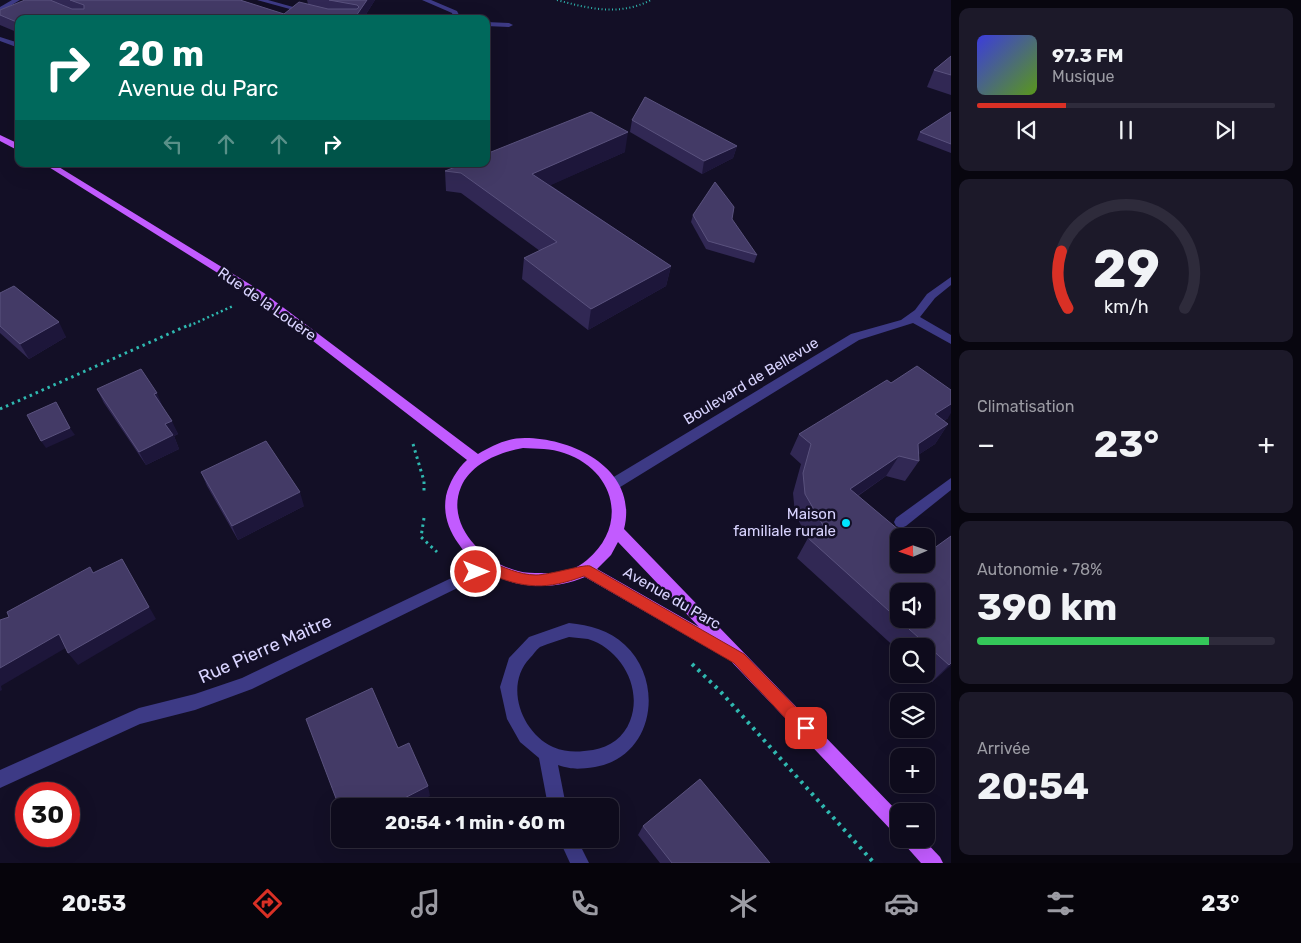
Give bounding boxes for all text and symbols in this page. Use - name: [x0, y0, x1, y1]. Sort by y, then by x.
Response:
- text: 20 m: [118, 33, 204, 75]
- icon: right: [35, 35, 100, 100]
- text: 97.3 FM: [1052, 44, 1123, 67]
- text: Musique: [1052, 67, 1115, 86]
- text: Avenue du Parc: [118, 75, 279, 102]
- icon: previous: [1013, 116, 1041, 144]
- icon: pause: [1112, 116, 1140, 144]
- icon: next: [1211, 116, 1239, 144]
- icon: left: [159, 130, 187, 158]
- icon: ahead: [212, 130, 240, 158]
- icon: ahead: [265, 130, 293, 158]
- icon: right: [318, 130, 346, 158]
- text: 29: [1092, 238, 1160, 300]
- street label: Rue de la Louère: [214, 263, 320, 345]
- text: km/h: [1104, 296, 1148, 317]
- street label: Boulevard de Bellevue: [680, 334, 822, 428]
- text: Climatisation: [977, 397, 1074, 416]
- text: 23°: [1094, 421, 1159, 467]
- text: −: [977, 428, 995, 461]
- text: +: [1258, 428, 1275, 461]
- place label: Maison familiale rurale: [733, 505, 836, 540]
- marker: Maison familiale rurale: [840, 517, 852, 529]
- north arrow: [890, 528, 935, 572]
- map controls: [890, 528, 935, 848]
- position arrow: [449, 545, 501, 597]
- text: Autonomie · 78%: [977, 560, 1102, 579]
- street label: Avenue du Parc: [620, 563, 724, 633]
- button: sound: [890, 583, 935, 628]
- text: 390 km: [977, 584, 1117, 630]
- street label: Rue Pierre Maitre: [195, 610, 335, 688]
- button: search: [890, 638, 935, 683]
- button: layers: [890, 693, 935, 738]
- pin: [785, 707, 827, 749]
- icon: arrive: [792, 714, 820, 742]
- text: Arrivée: [977, 739, 1030, 758]
- button: +: [890, 748, 935, 793]
- text: 20:54: [977, 763, 1089, 809]
- speed limit sign: 30: [15, 782, 80, 847]
- button: −: [890, 803, 935, 848]
- text: 20:54 · 1 min · 60 m: [385, 811, 565, 834]
- icon: directions: [250, 886, 285, 921]
- icon: music: [408, 886, 443, 921]
- icon: phone: [567, 886, 602, 921]
- icon: climate: [726, 886, 761, 921]
- icon: car: [884, 886, 919, 921]
- icon: filters: [1043, 886, 1078, 921]
- text: 20:53: [62, 890, 126, 917]
- text: 23°: [1201, 890, 1239, 917]

